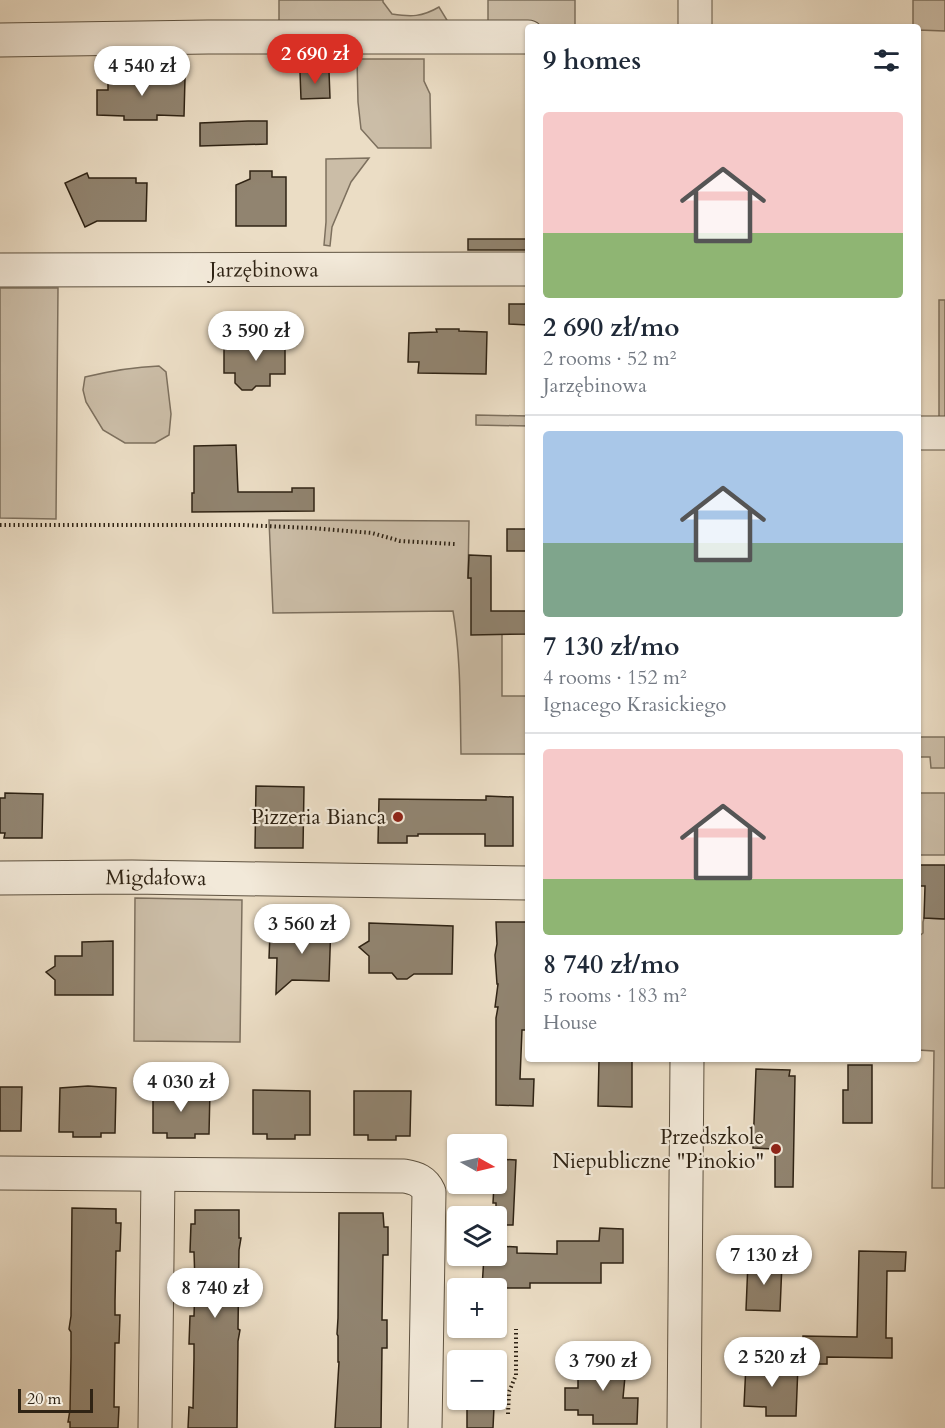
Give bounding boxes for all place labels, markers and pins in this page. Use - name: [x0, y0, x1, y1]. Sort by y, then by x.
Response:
- pin: 2 690 zł: [253, 34, 377, 85]
- pin: 4 540 zł: [80, 46, 204, 97]
- pin: 3 590 zł: [194, 311, 318, 362]
- place label: Pizzeria Bianca: [251, 803, 386, 832]
- marker: Pizzeria Bianca: [391, 810, 405, 824]
- pin: 3 560 zł: [240, 904, 364, 955]
- pin: 4 030 zł: [119, 1062, 243, 1113]
- place label: Przedszkole Niepubliczne "Pinokio": [552, 1123, 764, 1176]
- marker: Przedszkole Niepubliczne "Pinokio": [769, 1142, 783, 1156]
- pin: 7 130 zł: [702, 1235, 826, 1286]
- pin: 8 740 zł: [153, 1268, 277, 1319]
- pin: 2 520 zł: [710, 1337, 834, 1388]
- pin: 3 790 zł: [541, 1341, 665, 1392]

